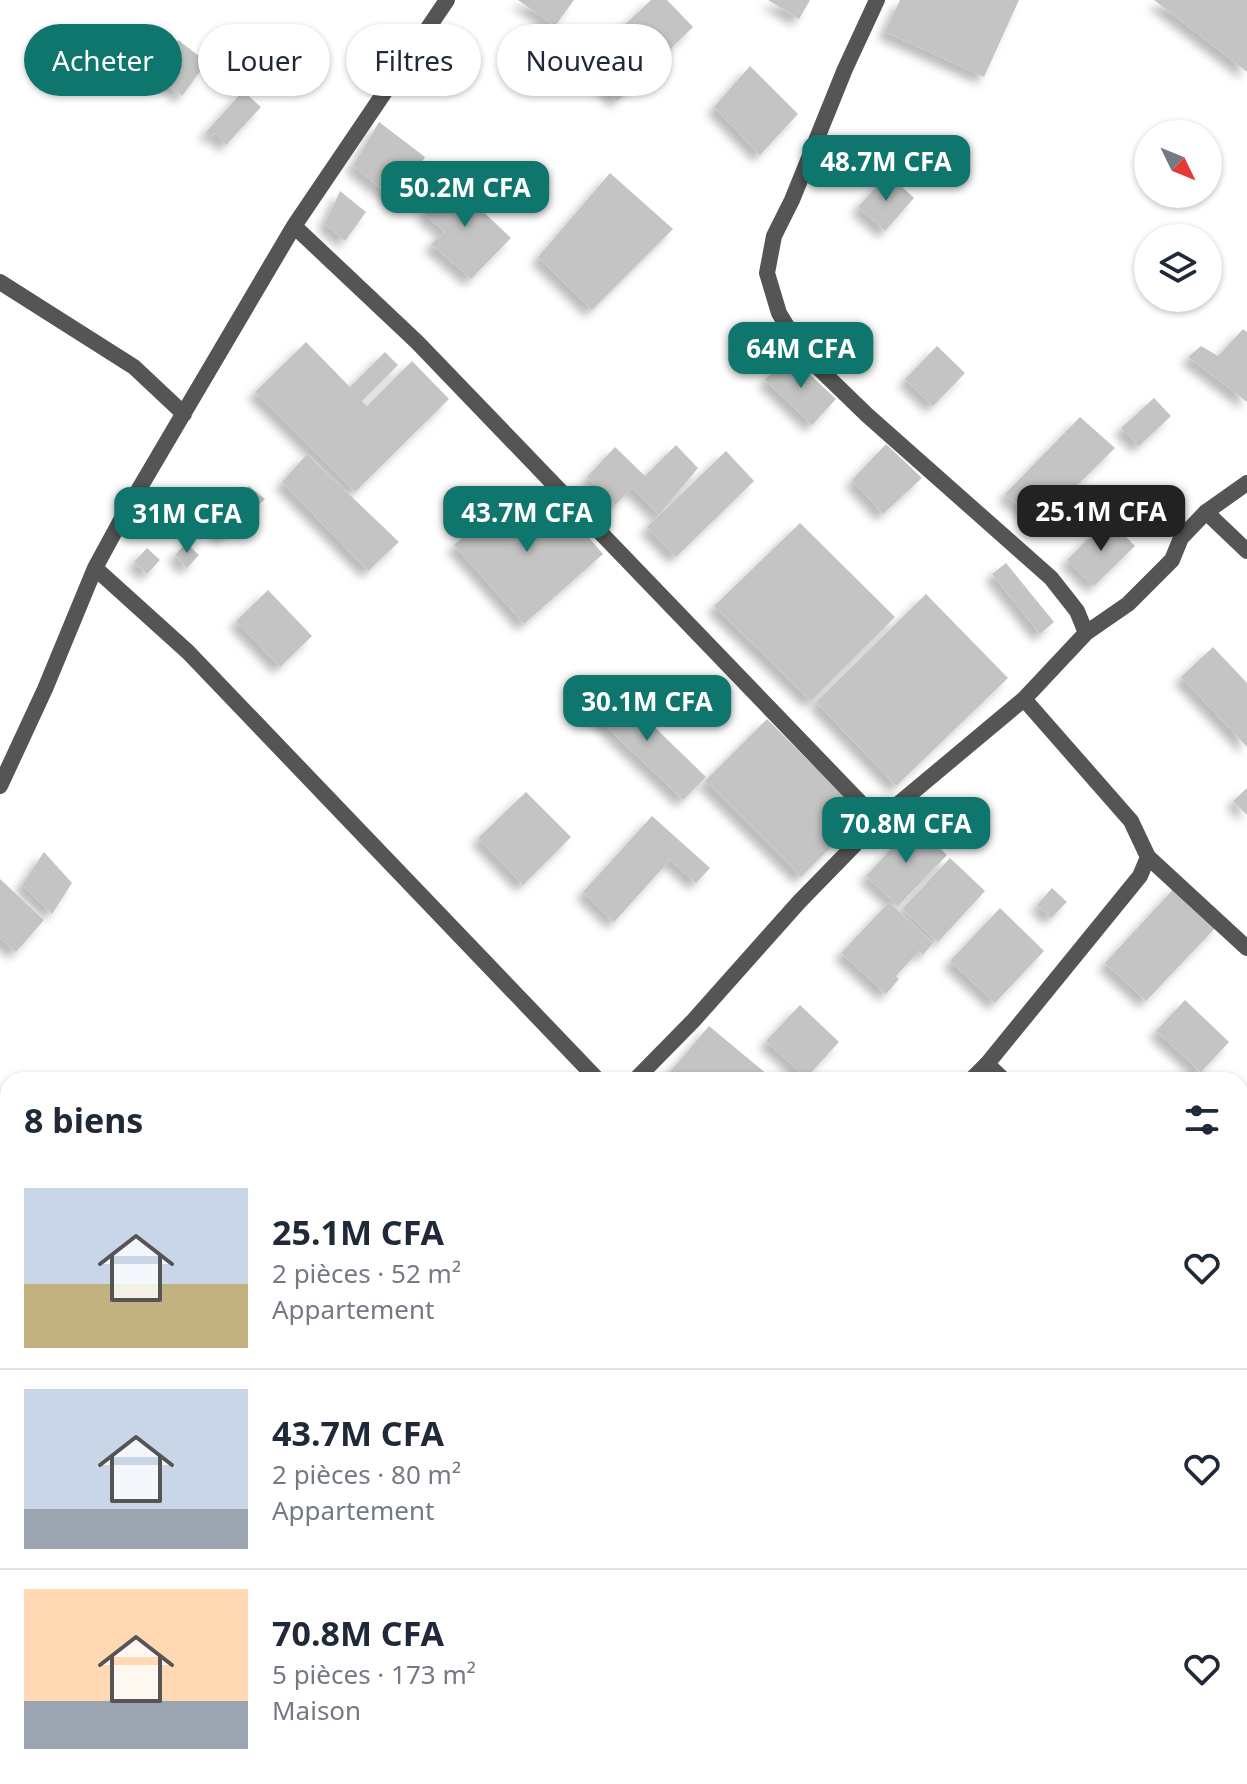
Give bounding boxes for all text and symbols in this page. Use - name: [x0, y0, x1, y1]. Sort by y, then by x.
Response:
- chip: Acheter: [24, 24, 182, 96]
- chip: Louer: [198, 24, 330, 96]
- chip: Filtres: [346, 24, 481, 96]
- chip: Nouveau: [497, 24, 672, 96]
- north arrow: [1134, 120, 1222, 208]
- map controls: [1134, 120, 1222, 312]
- pin: 48.7M CFA: [794, 135, 978, 203]
- text: 48.7M CFA: [820, 143, 952, 179]
- pin: 50.2M CFA: [373, 161, 557, 229]
- text: 50.2M CFA: [399, 169, 531, 205]
- button: layers: [1134, 224, 1222, 312]
- pin: 64M CFA: [727, 322, 875, 390]
- text: 64M CFA: [746, 330, 856, 366]
- pin: 25.1M CFA: [1009, 485, 1193, 553]
- pin: 43.7M CFA: [435, 486, 619, 554]
- pin: 31M CFA: [113, 487, 261, 555]
- text: 25.1M CFA: [1035, 493, 1167, 529]
- text: 43.7M CFA: [461, 494, 593, 530]
- text: 31M CFA: [132, 495, 242, 531]
- pin: 30.1M CFA: [555, 675, 739, 743]
- text: 30.1M CFA: [581, 683, 713, 719]
- pin: 70.8M CFA: [814, 797, 998, 865]
- text: 70.8M CFA: [840, 805, 972, 841]
- text: 8 biens: [24, 1097, 143, 1143]
- icon: filters: [1180, 1098, 1224, 1142]
- text: 25.1M CFA: [272, 1209, 444, 1255]
- icon: home: [88, 1220, 184, 1316]
- icon: heart: [1180, 1246, 1224, 1290]
- text: 2 pièces · 52 m²: [272, 1255, 461, 1291]
- text: Appartement: [272, 1291, 434, 1327]
- text: 43.7M CFA: [272, 1410, 444, 1456]
- icon: home: [88, 1421, 184, 1517]
- icon: heart: [1180, 1447, 1224, 1491]
- text: 2 pièces · 80 m²: [272, 1456, 461, 1492]
- text: Appartement: [272, 1492, 434, 1528]
- text: 70.8M CFA: [272, 1610, 444, 1656]
- icon: home: [88, 1621, 184, 1717]
- icon: heart: [1180, 1647, 1224, 1691]
- text: 5 pièces · 173 m²: [272, 1656, 476, 1692]
- text: Maison: [272, 1692, 361, 1728]

